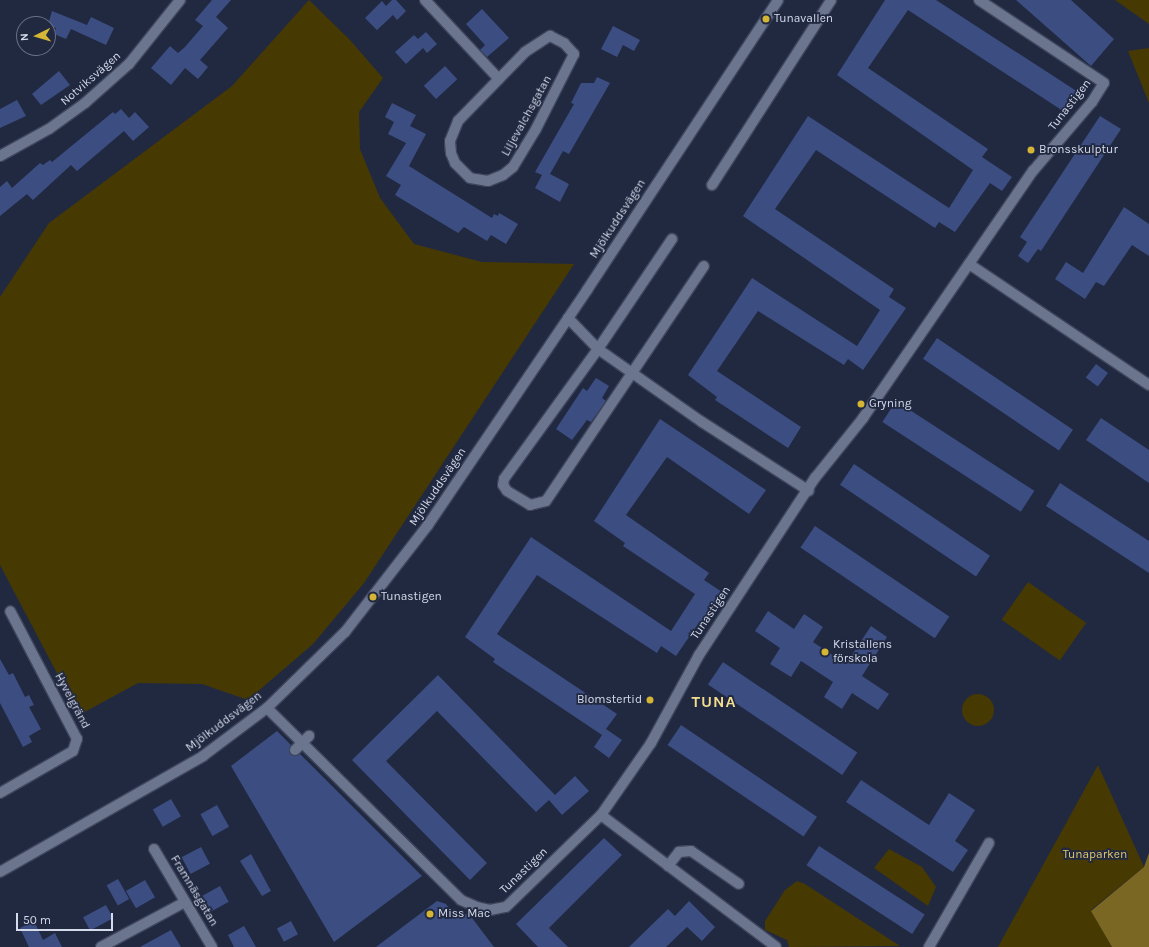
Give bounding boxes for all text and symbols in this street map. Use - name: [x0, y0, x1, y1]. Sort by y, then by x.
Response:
- place label: Tunavallen: [774, 12, 833, 26]
- marker: Tunavallen: [761, 14, 771, 24]
- north arrow: [16, 16, 56, 56]
- text: N: [18, 33, 31, 42]
- street label: Notviksvägen: [58, 49, 124, 109]
- street label: Liljevalchsgatan: [499, 73, 555, 159]
- street label: Tunastigen: [1046, 77, 1094, 133]
- place label: Bronsskulptur: [1039, 143, 1118, 157]
- marker: Bronsskulptur: [1026, 145, 1036, 155]
- street label: Mjölkuddsvägen: [587, 177, 649, 261]
- place label: Gryning: [869, 397, 911, 411]
- marker: Gryning: [856, 399, 866, 409]
- street label: Mjölkuddsvägen: [407, 445, 469, 529]
- street label: Tunastigen: [688, 584, 734, 642]
- place label: Tunastigen: [381, 590, 442, 604]
- marker: Tunastigen: [368, 592, 378, 602]
- place label: Kristallens förskola: [833, 638, 892, 666]
- marker: Kristallens förskola: [820, 647, 830, 657]
- street label: Hyvelgränd: [51, 671, 93, 731]
- street label: Mjölkuddsvägen: [183, 689, 265, 755]
- district label: TUNA: [691, 692, 737, 712]
- place label: Blomstertid: [577, 693, 642, 707]
- marker: Blomstertid: [645, 695, 655, 705]
- street label: Tunastigen: [497, 845, 551, 897]
- park label: Tunaparken: [1063, 848, 1127, 862]
- street label: Framnäsgatan: [167, 853, 221, 929]
- scale bar: [18, 905, 115, 931]
- place label: Miss Mac: [438, 907, 490, 921]
- marker: Miss Mac: [425, 909, 435, 919]
- text: 50 m: [23, 913, 51, 927]

